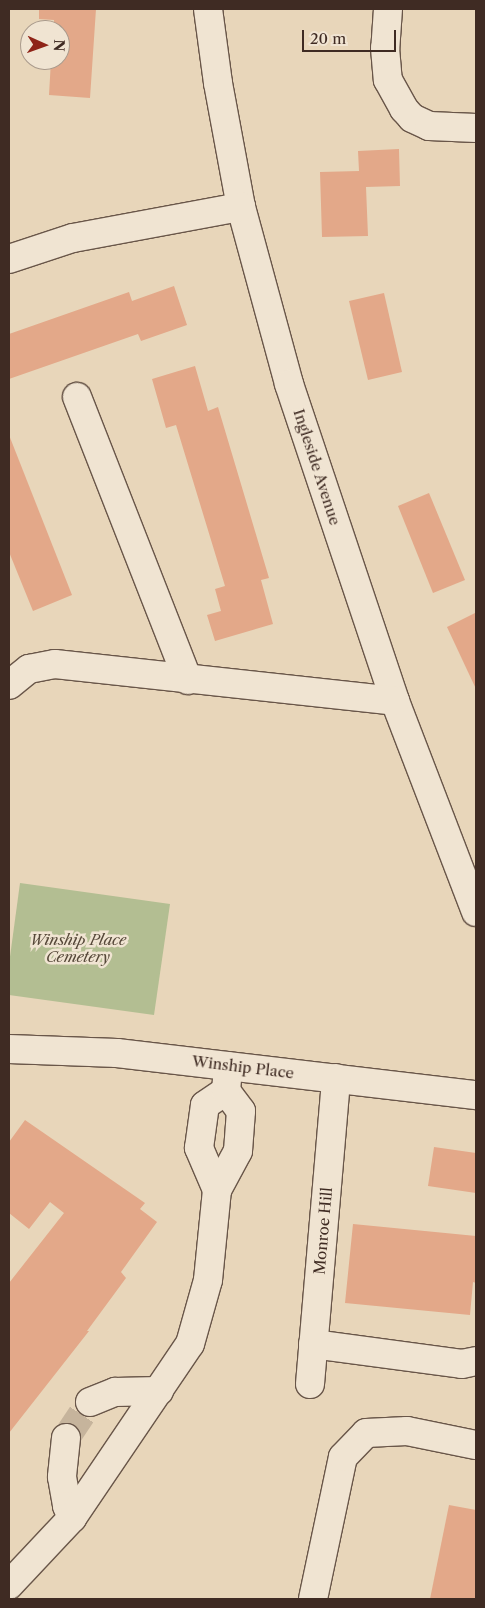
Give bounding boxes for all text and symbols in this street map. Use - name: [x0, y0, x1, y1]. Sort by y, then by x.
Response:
- north arrow: [20, 20, 70, 70]
- scale bar: [305, 20, 399, 52]
- text: 20 m: [310, 29, 346, 48]
- text: N: [50, 39, 68, 52]
- street label: Ingleside Avenue: [290, 406, 344, 528]
- park label: Winship Place Cemetery: [30, 930, 126, 965]
- street label: Winship Place: [191, 1052, 295, 1082]
- street label: Monroe Hill: [310, 1187, 336, 1275]

